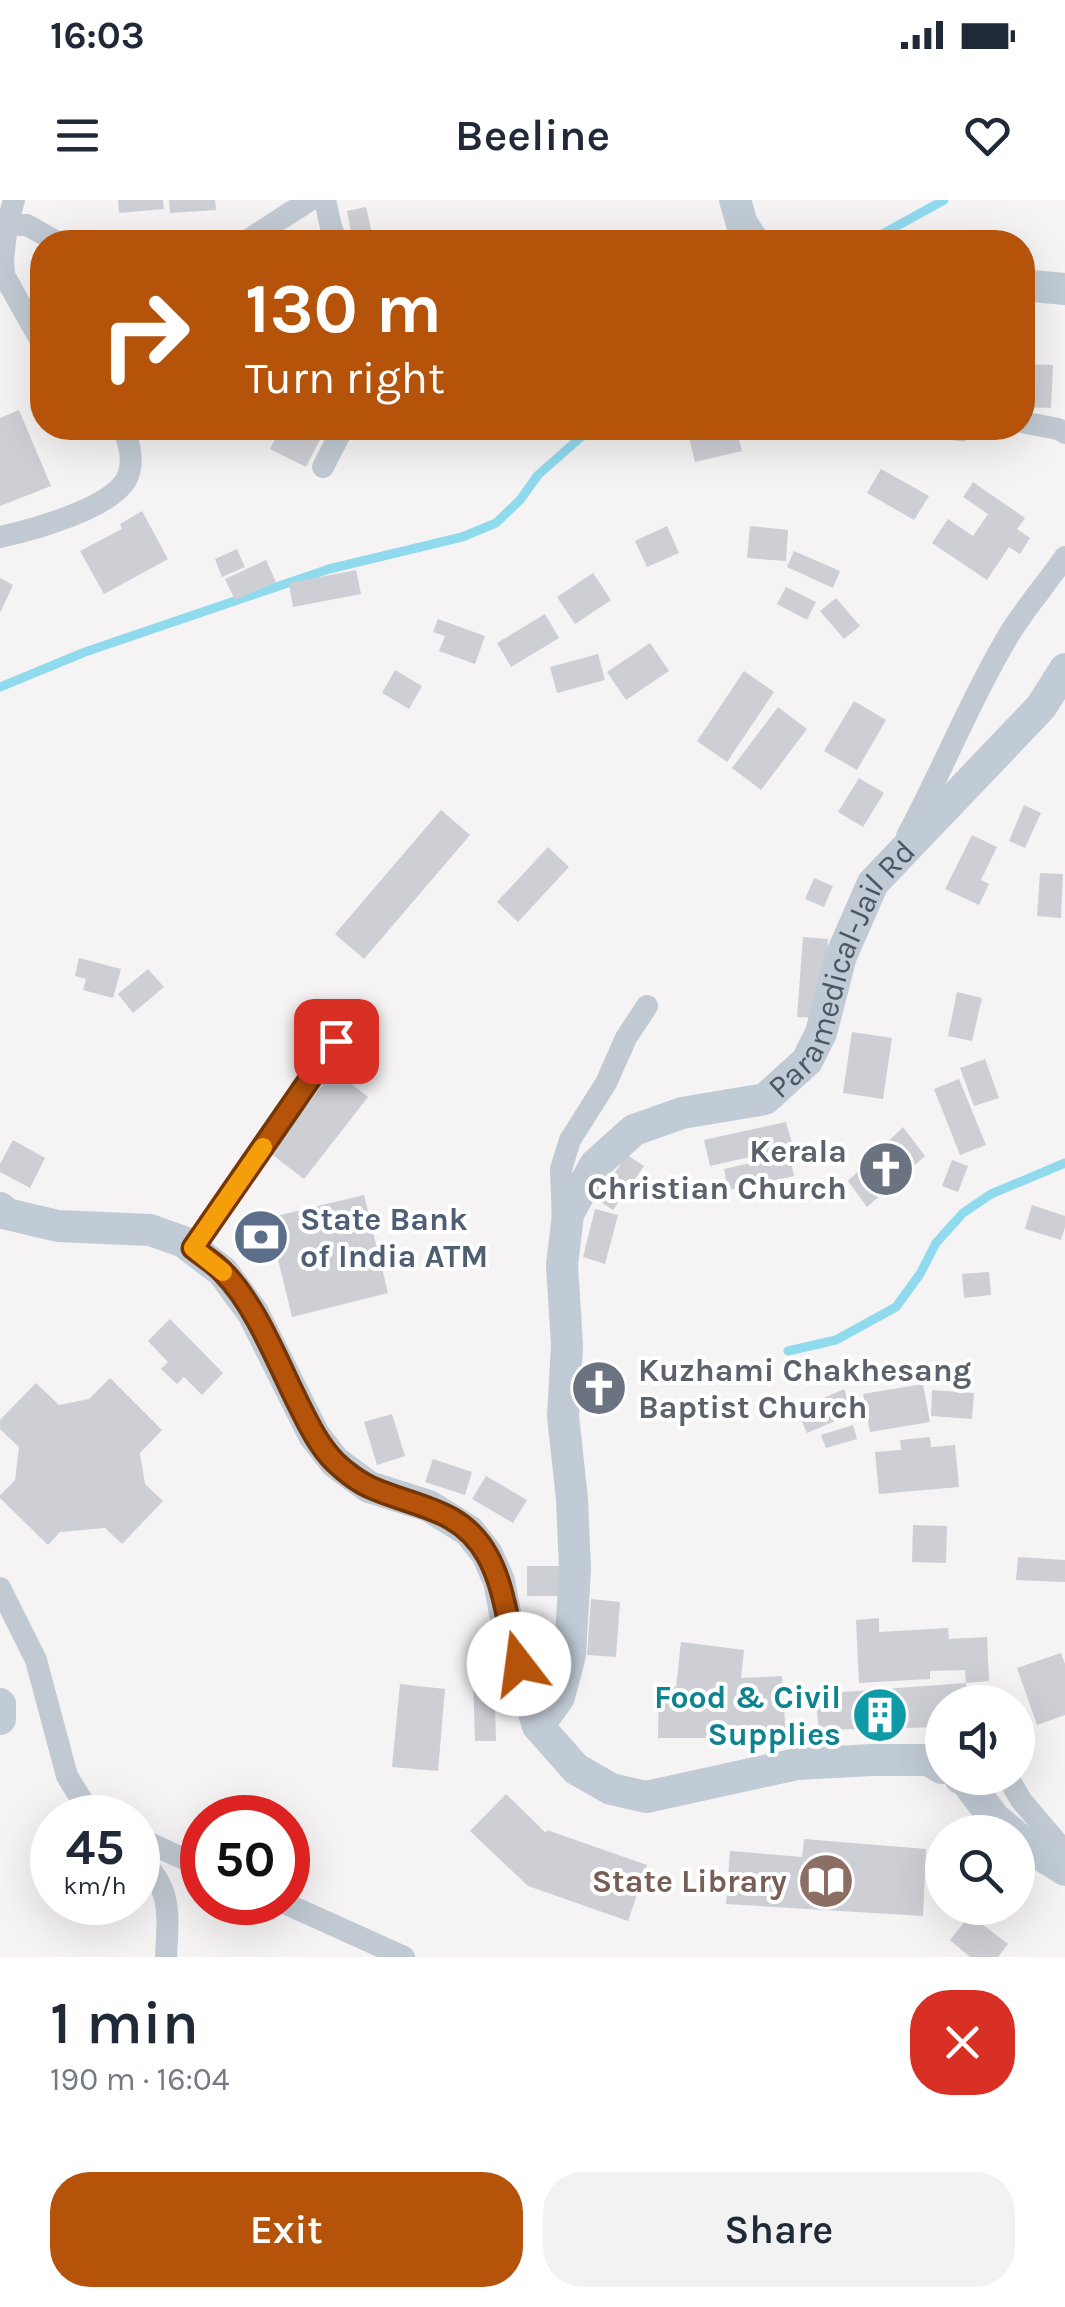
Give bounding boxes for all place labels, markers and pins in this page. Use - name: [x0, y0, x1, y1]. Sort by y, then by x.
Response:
- pin: [294, 999, 379, 1084]
- place label: Kerala Christian Church: [587, 1133, 847, 1207]
- church icon: Kerala Christian Church: [856, 1139, 916, 1199]
- place label: State Bank of India ATM: [300, 1201, 488, 1275]
- bank icon: State Bank of India ATM: [231, 1207, 291, 1267]
- place label: Kuzhami Chakhesang Baptist Church: [638, 1352, 971, 1426]
- church icon: Kuzhami Chakhesang Baptist Church: [569, 1358, 629, 1418]
- place label: Food & Civil Supplies: [654, 1679, 841, 1753]
- building icon: Food & Civil Supplies: [850, 1685, 910, 1745]
- library icon: State Library: [796, 1851, 856, 1911]
- place label: State Library: [592, 1863, 787, 1900]

